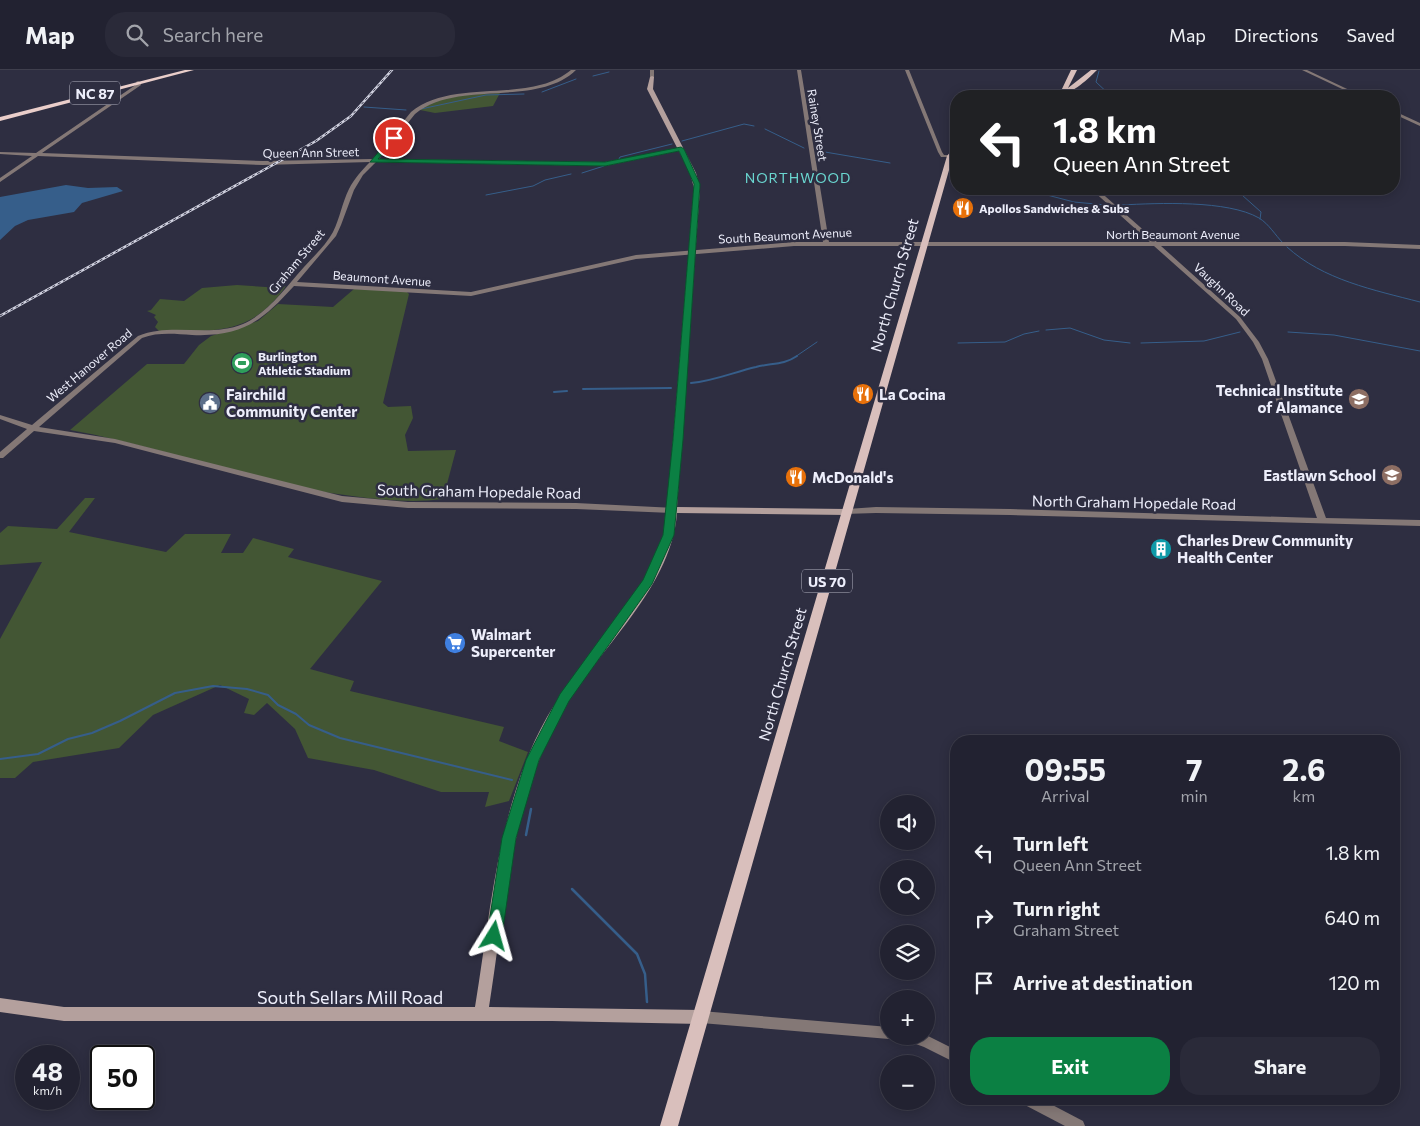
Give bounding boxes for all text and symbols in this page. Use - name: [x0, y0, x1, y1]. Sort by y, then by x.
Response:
- search box: [105, 12, 455, 57]
- text: Map: [25, 20, 75, 49]
- icon: search: [123, 21, 151, 49]
- text: Search here: [163, 23, 263, 46]
- text: Map: [1169, 24, 1206, 46]
- text: Directions: [1234, 24, 1318, 46]
- text: Saved: [1346, 24, 1395, 46]
- road number: NC 87: [70, 82, 120, 104]
- street label: Rainey Street: [805, 88, 831, 162]
- text: 1.8 km: [1053, 107, 1157, 150]
- icon: left: [970, 110, 1035, 175]
- pin: [373, 117, 415, 159]
- icon: arrive: [380, 124, 408, 152]
- street label: Queen Ann Street: [263, 144, 359, 160]
- text: Queen Ann Street: [1053, 150, 1230, 177]
- district label: NORTHWOOD: [745, 169, 851, 186]
- restaurant icon: Apollos Sandwiches & Subs: [951, 196, 975, 220]
- place label: Apollos Sandwiches & Subs: [979, 201, 1130, 215]
- street label: North Church Street: [866, 216, 922, 354]
- street label: South Beaumont Avenue: [718, 225, 852, 245]
- street label: Graham Street: [265, 226, 327, 296]
- street label: North Beaumont Avenue: [1106, 227, 1240, 241]
- street label: Vaughn Road: [1191, 260, 1253, 318]
- street label: Beaumont Avenue: [332, 268, 432, 288]
- street label: West Hanover Road: [44, 325, 134, 405]
- place label: Burlington Athletic Stadium: [258, 349, 350, 377]
- sports icon: Burlington Athletic Stadium: [230, 351, 254, 375]
- place label: Technical Institute of Alamance: [1216, 381, 1343, 416]
- restaurant icon: La Cocina: [851, 382, 875, 406]
- place label: Fairchild Community Center: [226, 385, 357, 420]
- place label: La Cocina: [879, 385, 946, 403]
- school or university icon: Technical Institute of Alamance: [1347, 387, 1371, 411]
- public building icon: Fairchild Community Center: [198, 391, 222, 415]
- school or university icon: Eastlawn School: [1380, 463, 1404, 487]
- restaurant icon: McDonald's: [784, 465, 808, 489]
- place label: Eastlawn School: [1263, 466, 1376, 484]
- place label: McDonald's: [812, 468, 893, 486]
- street label: South Graham Hopedale Road: [377, 480, 581, 502]
- street label: North Graham Hopedale Road: [1032, 491, 1236, 513]
- place label: Charles Drew Community Health Center: [1177, 531, 1354, 566]
- building icon: Charles Drew Community Health Center: [1149, 537, 1173, 561]
- road number: US 70: [802, 570, 852, 592]
- street label: North Church Street: [754, 605, 810, 743]
- place label: Walmart Supercenter: [471, 625, 556, 660]
- supermarket icon: Walmart Supercenter: [443, 631, 467, 655]
- text: 09:55: [1025, 750, 1106, 787]
- text: 7: [1186, 750, 1202, 787]
- text: 2.6: [1282, 750, 1325, 787]
- text: Arrival: [1041, 786, 1089, 805]
- text: min: [1181, 786, 1208, 805]
- text: km: [1293, 786, 1315, 805]
- map controls: [880, 795, 935, 1110]
- button: sound: [880, 795, 935, 850]
- text: Turn left: [1013, 832, 1088, 855]
- icon: left: [970, 839, 998, 867]
- text: 1.8 km: [1326, 841, 1380, 864]
- text: Queen Ann Street: [1013, 855, 1142, 874]
- button: search: [880, 860, 935, 915]
- text: Turn right: [1013, 897, 1100, 920]
- icon: right: [970, 904, 998, 932]
- text: 640 m: [1324, 906, 1380, 929]
- position arrow: [467, 909, 519, 961]
- text: Graham Street: [1013, 920, 1119, 939]
- button: layers: [880, 925, 935, 980]
- icon: arrive: [970, 969, 998, 997]
- text: Arrive at destination: [1013, 971, 1193, 994]
- text: 120 m: [1329, 971, 1380, 994]
- street label: South Sellars Mill Road: [257, 986, 443, 1008]
- button: +: [880, 990, 935, 1045]
- button: Exit: [970, 1037, 1170, 1095]
- button: Share: [1180, 1037, 1380, 1095]
- speed limit sign: 50: [90, 1045, 155, 1110]
- button: −: [880, 1055, 935, 1110]
- text: 48: [32, 1056, 63, 1086]
- text: km/h: [33, 1083, 62, 1097]

